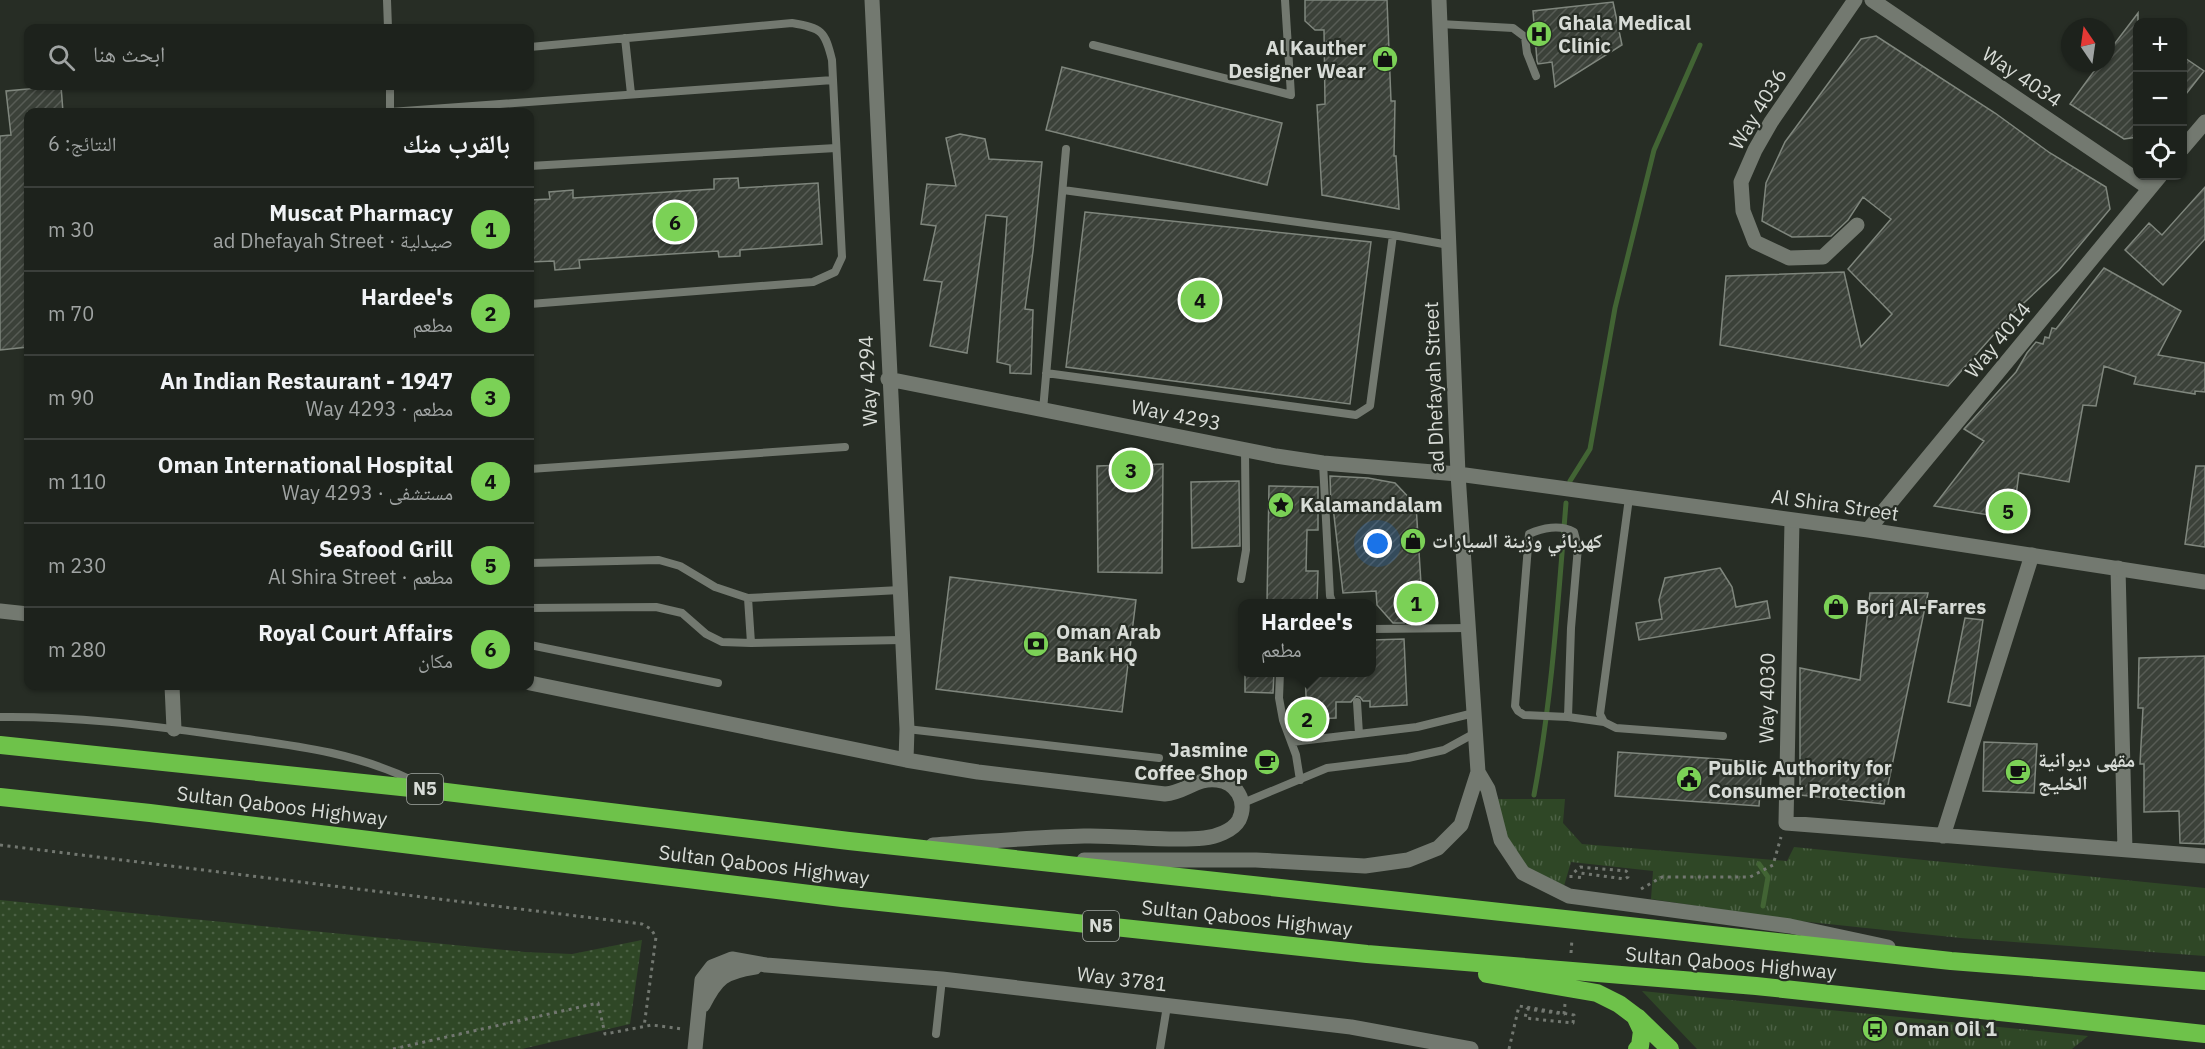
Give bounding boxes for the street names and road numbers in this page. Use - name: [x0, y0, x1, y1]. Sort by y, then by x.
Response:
- street label: Way 4034: [1977, 40, 2068, 113]
- street label: Way 4036: [1723, 63, 1793, 155]
- street label: Way 4014: [1959, 296, 2037, 384]
- street label: ad Dhefayah Street: [1417, 301, 1450, 473]
- street label: Way 4294: [852, 335, 883, 427]
- street label: Way 4293: [1129, 393, 1223, 436]
- street label: Al Shira Street: [1770, 482, 1901, 527]
- street label: Way 4030: [1752, 652, 1781, 744]
- road number: N5: [407, 774, 443, 804]
- street label: Sultan Qaboos Highway: [175, 779, 389, 832]
- street label: Sultan Qaboos Highway: [657, 838, 871, 891]
- street label: Sultan Qaboos Highway: [1140, 893, 1354, 942]
- road number: N5: [1083, 911, 1119, 941]
- street label: Sultan Qaboos Highway: [1624, 940, 1838, 985]
- street label: Way 3781: [1075, 960, 1169, 997]

